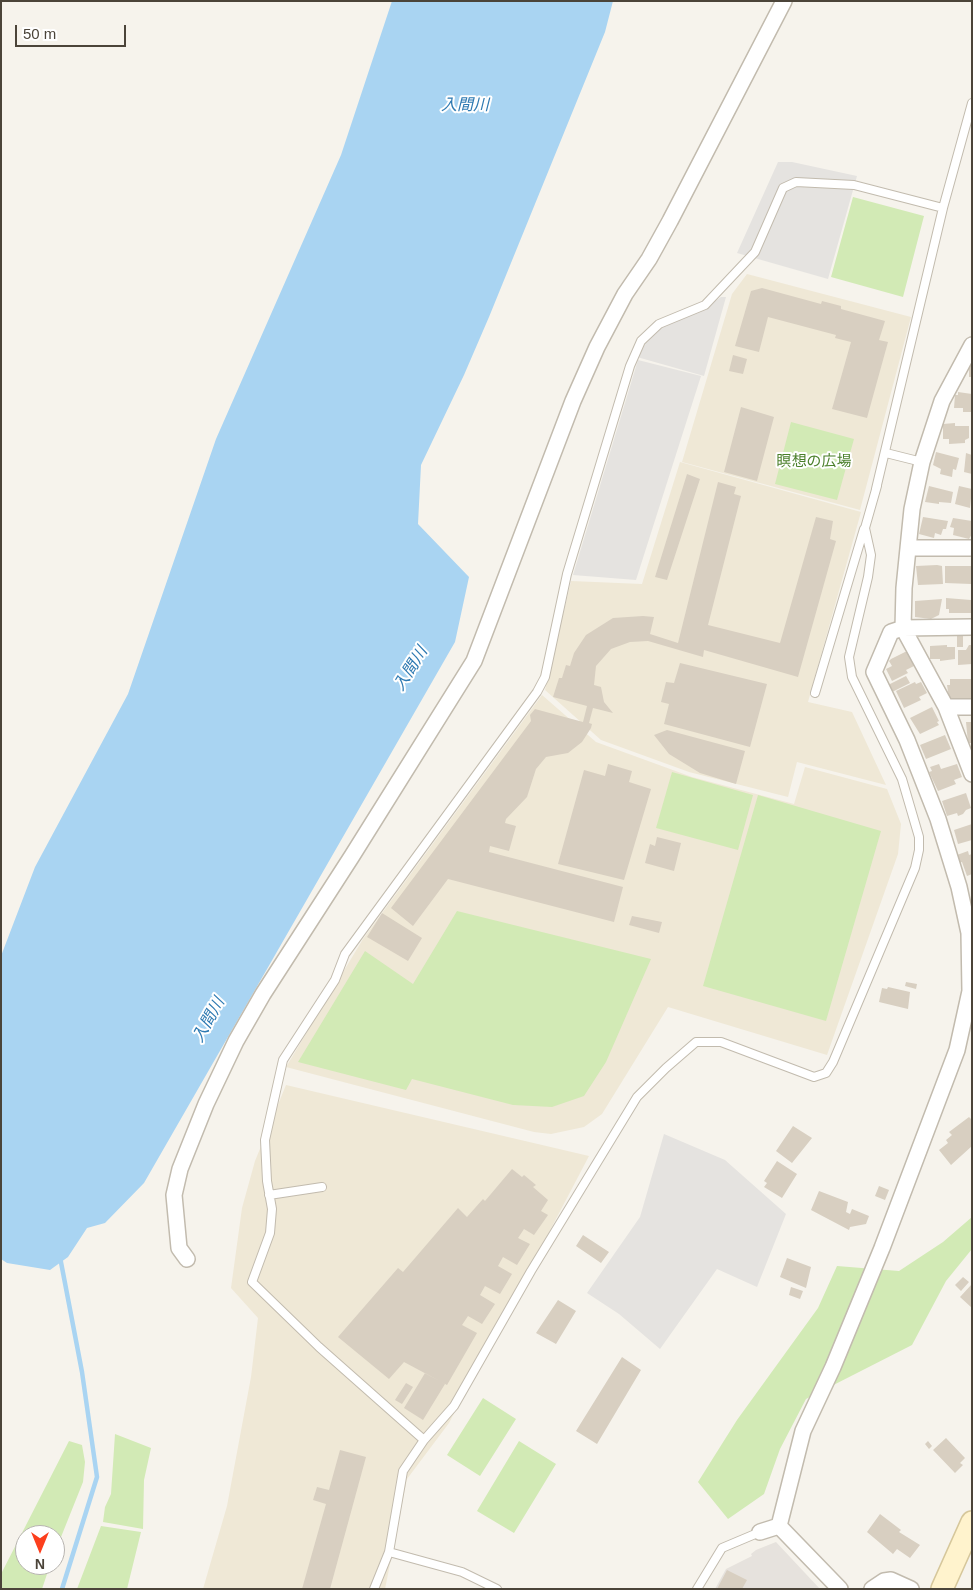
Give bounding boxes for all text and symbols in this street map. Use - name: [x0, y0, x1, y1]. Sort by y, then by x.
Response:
- scale bar: [18, 15, 129, 47]
- text: 50 m: [23, 25, 56, 42]
- water label: 入間川: [441, 96, 489, 116]
- park label: 瞑想の広場: [777, 453, 851, 471]
- water label: 入間川: [390, 644, 432, 694]
- water label: 入間川: [189, 994, 229, 1046]
- north arrow: [15, 1525, 65, 1575]
- text: N: [35, 1556, 45, 1572]

